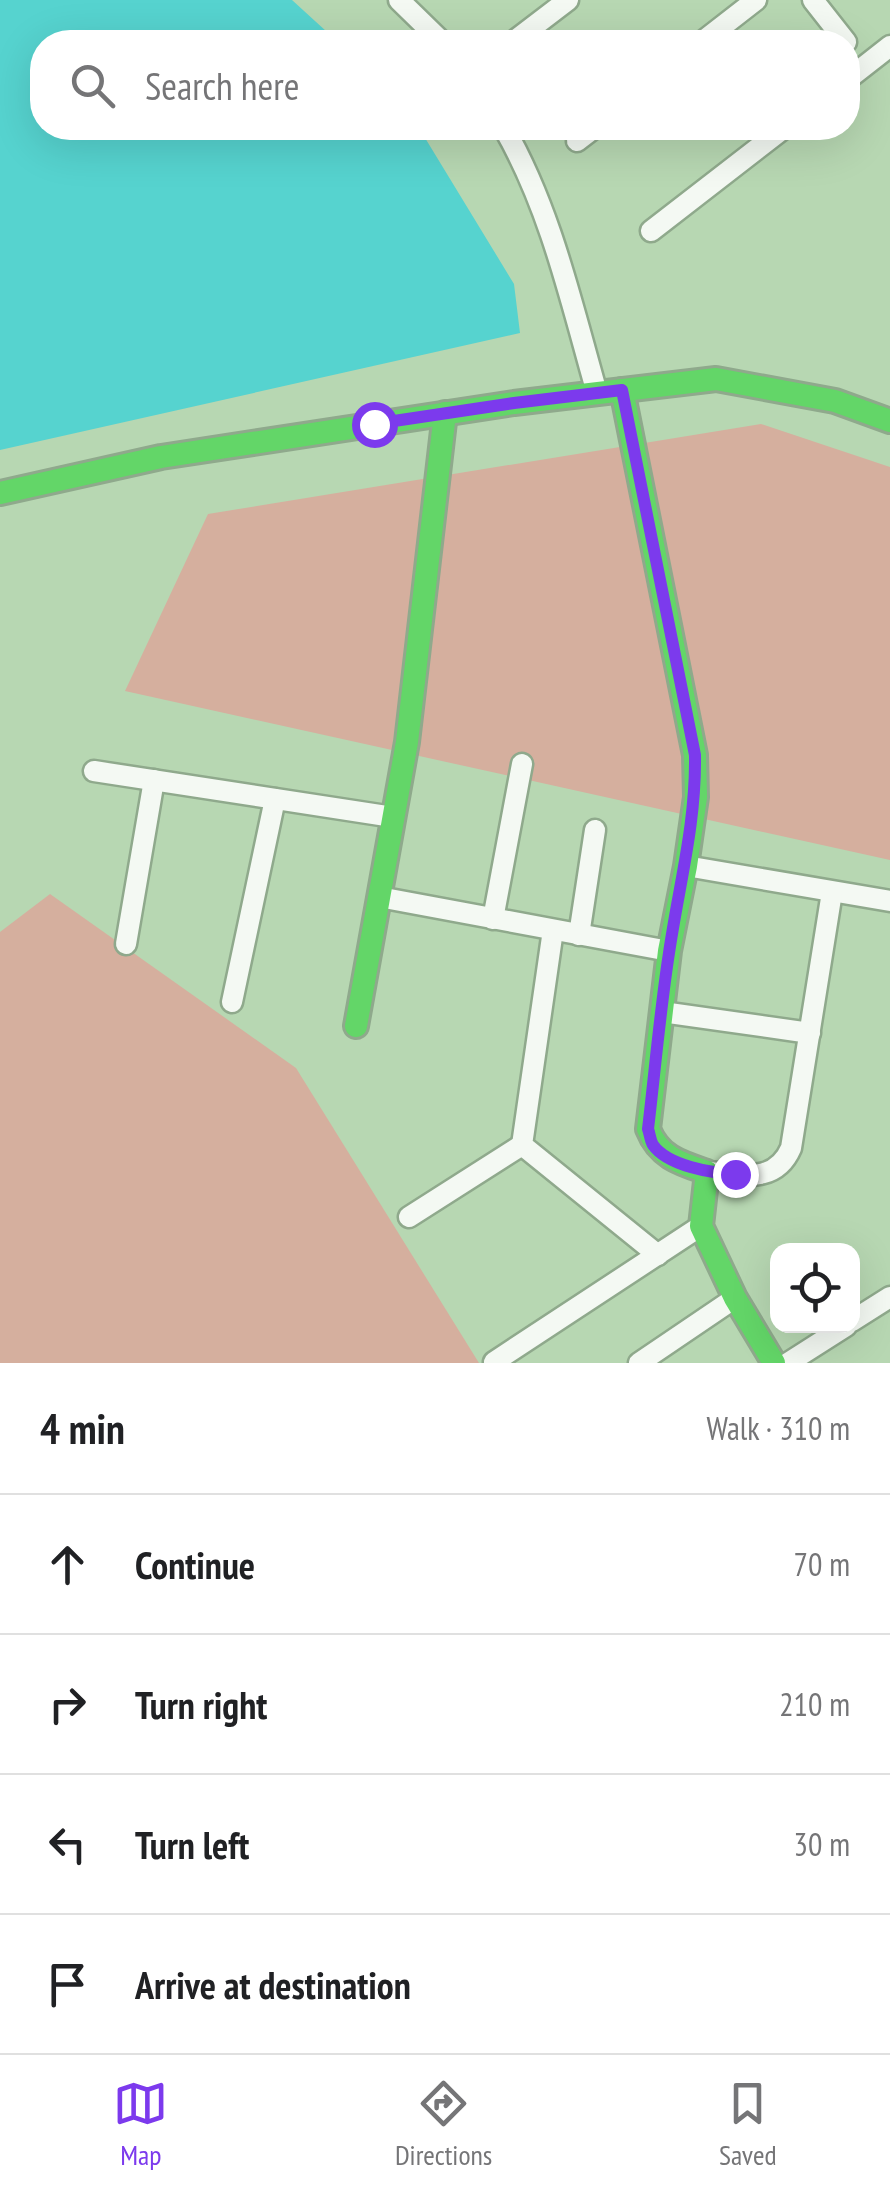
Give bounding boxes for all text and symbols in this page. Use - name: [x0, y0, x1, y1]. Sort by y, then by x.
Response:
- search box: [30, 30, 860, 140]
- icon: search: [65, 58, 120, 113]
- text: Search here: [145, 61, 299, 110]
- route start: [352, 402, 398, 448]
- route end: [713, 1152, 759, 1198]
- map controls: [770, 1243, 860, 1333]
- button: locate: [770, 1243, 860, 1333]
- text: 4 min: [40, 1401, 125, 1456]
- text: Walk · 310 m: [706, 1407, 850, 1449]
- icon: ahead: [40, 1537, 95, 1592]
- text: Continue: [135, 1540, 255, 1589]
- text: 70 m: [794, 1543, 850, 1585]
- icon: right: [40, 1677, 95, 1732]
- text: Turn right: [135, 1680, 267, 1729]
- text: 210 m: [779, 1683, 850, 1725]
- icon: left: [40, 1817, 95, 1872]
- text: Turn left: [135, 1820, 249, 1869]
- text: 30 m: [794, 1823, 850, 1865]
- icon: arrive: [40, 1957, 95, 2012]
- text: Arrive at destination: [135, 1960, 411, 2009]
- tab: Map: [113, 2076, 168, 2173]
- tab: Directions: [395, 2076, 492, 2173]
- tab: Saved: [719, 2076, 777, 2173]

